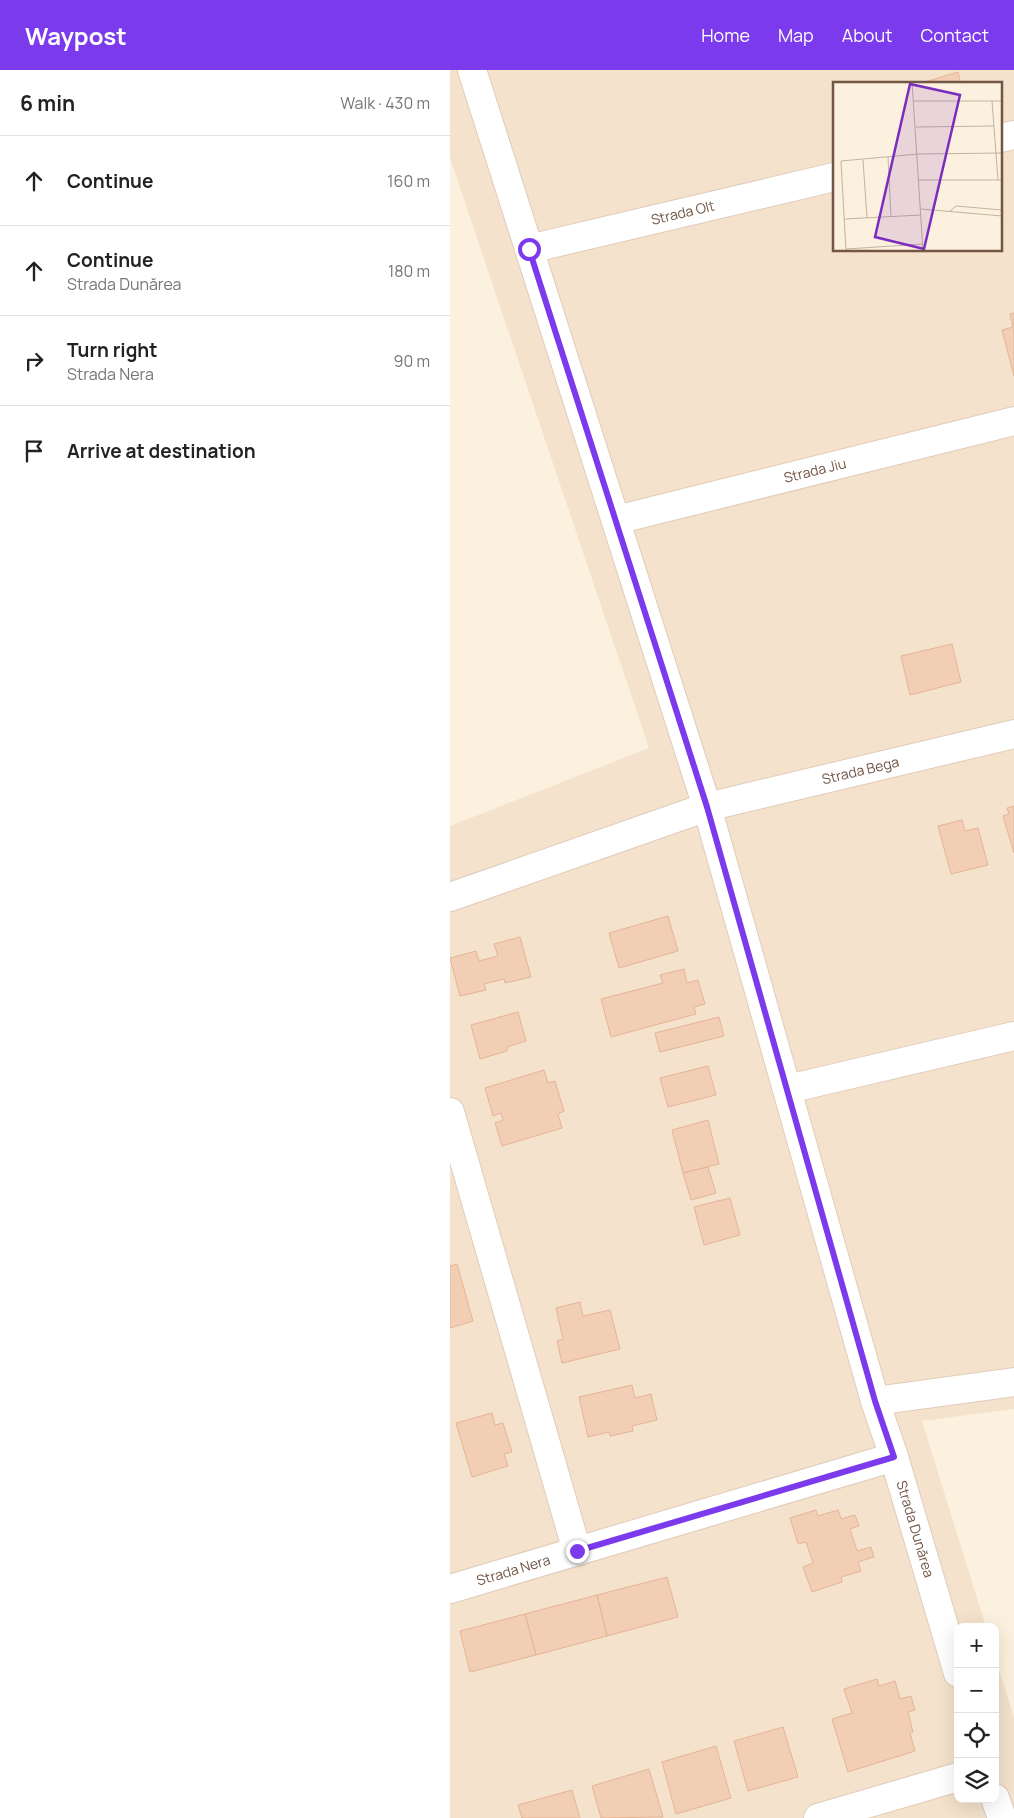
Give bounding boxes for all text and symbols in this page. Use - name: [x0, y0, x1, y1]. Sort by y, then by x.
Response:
- text: Waypost: [25, 19, 127, 52]
- text: Home: [701, 23, 750, 47]
- text: Map: [778, 23, 814, 47]
- text: About: [842, 23, 892, 47]
- text: Contact: [920, 23, 989, 47]
- inset map: [833, 82, 1002, 251]
- text: 6 min: [20, 89, 75, 117]
- text: Walk · 430 m: [340, 92, 430, 114]
- icon: ahead: [20, 167, 48, 195]
- text: Continue: [67, 168, 153, 194]
- text: 160 m: [387, 170, 430, 192]
- street label: Strada Olt: [649, 195, 717, 229]
- route start: [518, 238, 541, 261]
- text: Continue: [67, 247, 153, 273]
- icon: ahead: [20, 257, 48, 285]
- text: 180 m: [388, 260, 430, 282]
- text: Strada Dunărea: [67, 273, 182, 295]
- text: Turn right: [67, 337, 157, 363]
- icon: right: [20, 347, 48, 375]
- text: 90 m: [394, 350, 430, 372]
- text: Strada Nera: [67, 363, 154, 385]
- icon: arrive: [20, 437, 48, 465]
- text: Arrive at destination: [67, 438, 256, 464]
- street label: Strada Jiu: [782, 453, 848, 487]
- street label: Strada Bega: [820, 752, 901, 788]
- street label: Strada Dunărea: [892, 1478, 939, 1580]
- route end: [566, 1540, 589, 1563]
- street label: Strada Nera: [474, 1550, 552, 1590]
- map controls: [954, 1623, 999, 1803]
- button: +: [954, 1623, 999, 1668]
- button: −: [954, 1668, 999, 1713]
- button: locate: [954, 1713, 999, 1758]
- button: layers: [954, 1758, 999, 1803]

